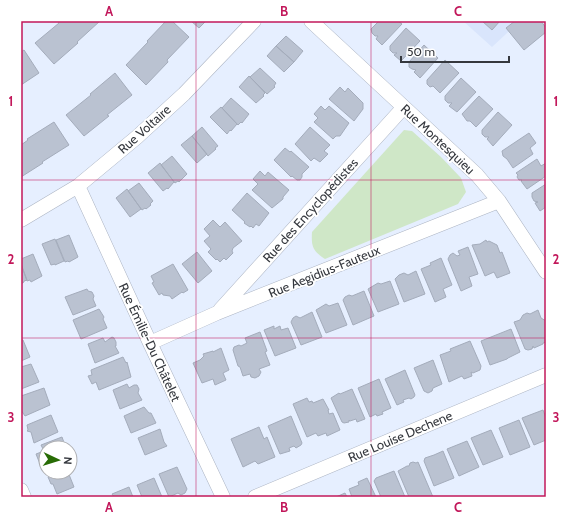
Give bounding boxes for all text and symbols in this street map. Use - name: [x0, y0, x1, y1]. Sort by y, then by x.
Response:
- text: A: [105, 3, 114, 19]
- text: B: [280, 3, 288, 19]
- text: C: [454, 3, 462, 19]
- scale bar: [401, 38, 509, 64]
- text: 50 m: [407, 44, 435, 59]
- text: 1: [9, 93, 13, 109]
- text: 1: [554, 93, 558, 109]
- street label: Rue Voltaire: [114, 101, 174, 157]
- street label: Rue Montesquieu: [398, 101, 478, 178]
- street label: Rue des Encyclopédistes: [259, 154, 361, 265]
- street label: Rue Aegidius-Fauteux: [266, 241, 383, 301]
- text: 2: [8, 251, 15, 267]
- text: 2: [553, 251, 560, 267]
- street label: Rue Émilie-Du Châtelet: [116, 280, 186, 404]
- street label: Rue Louise Dechene: [345, 407, 455, 465]
- text: 3: [7, 409, 15, 425]
- text: 3: [552, 409, 560, 425]
- north arrow: [38, 440, 78, 480]
- text: N: [61, 456, 75, 465]
- text: A: [105, 499, 114, 515]
- text: B: [280, 499, 288, 515]
- text: C: [454, 499, 462, 515]

